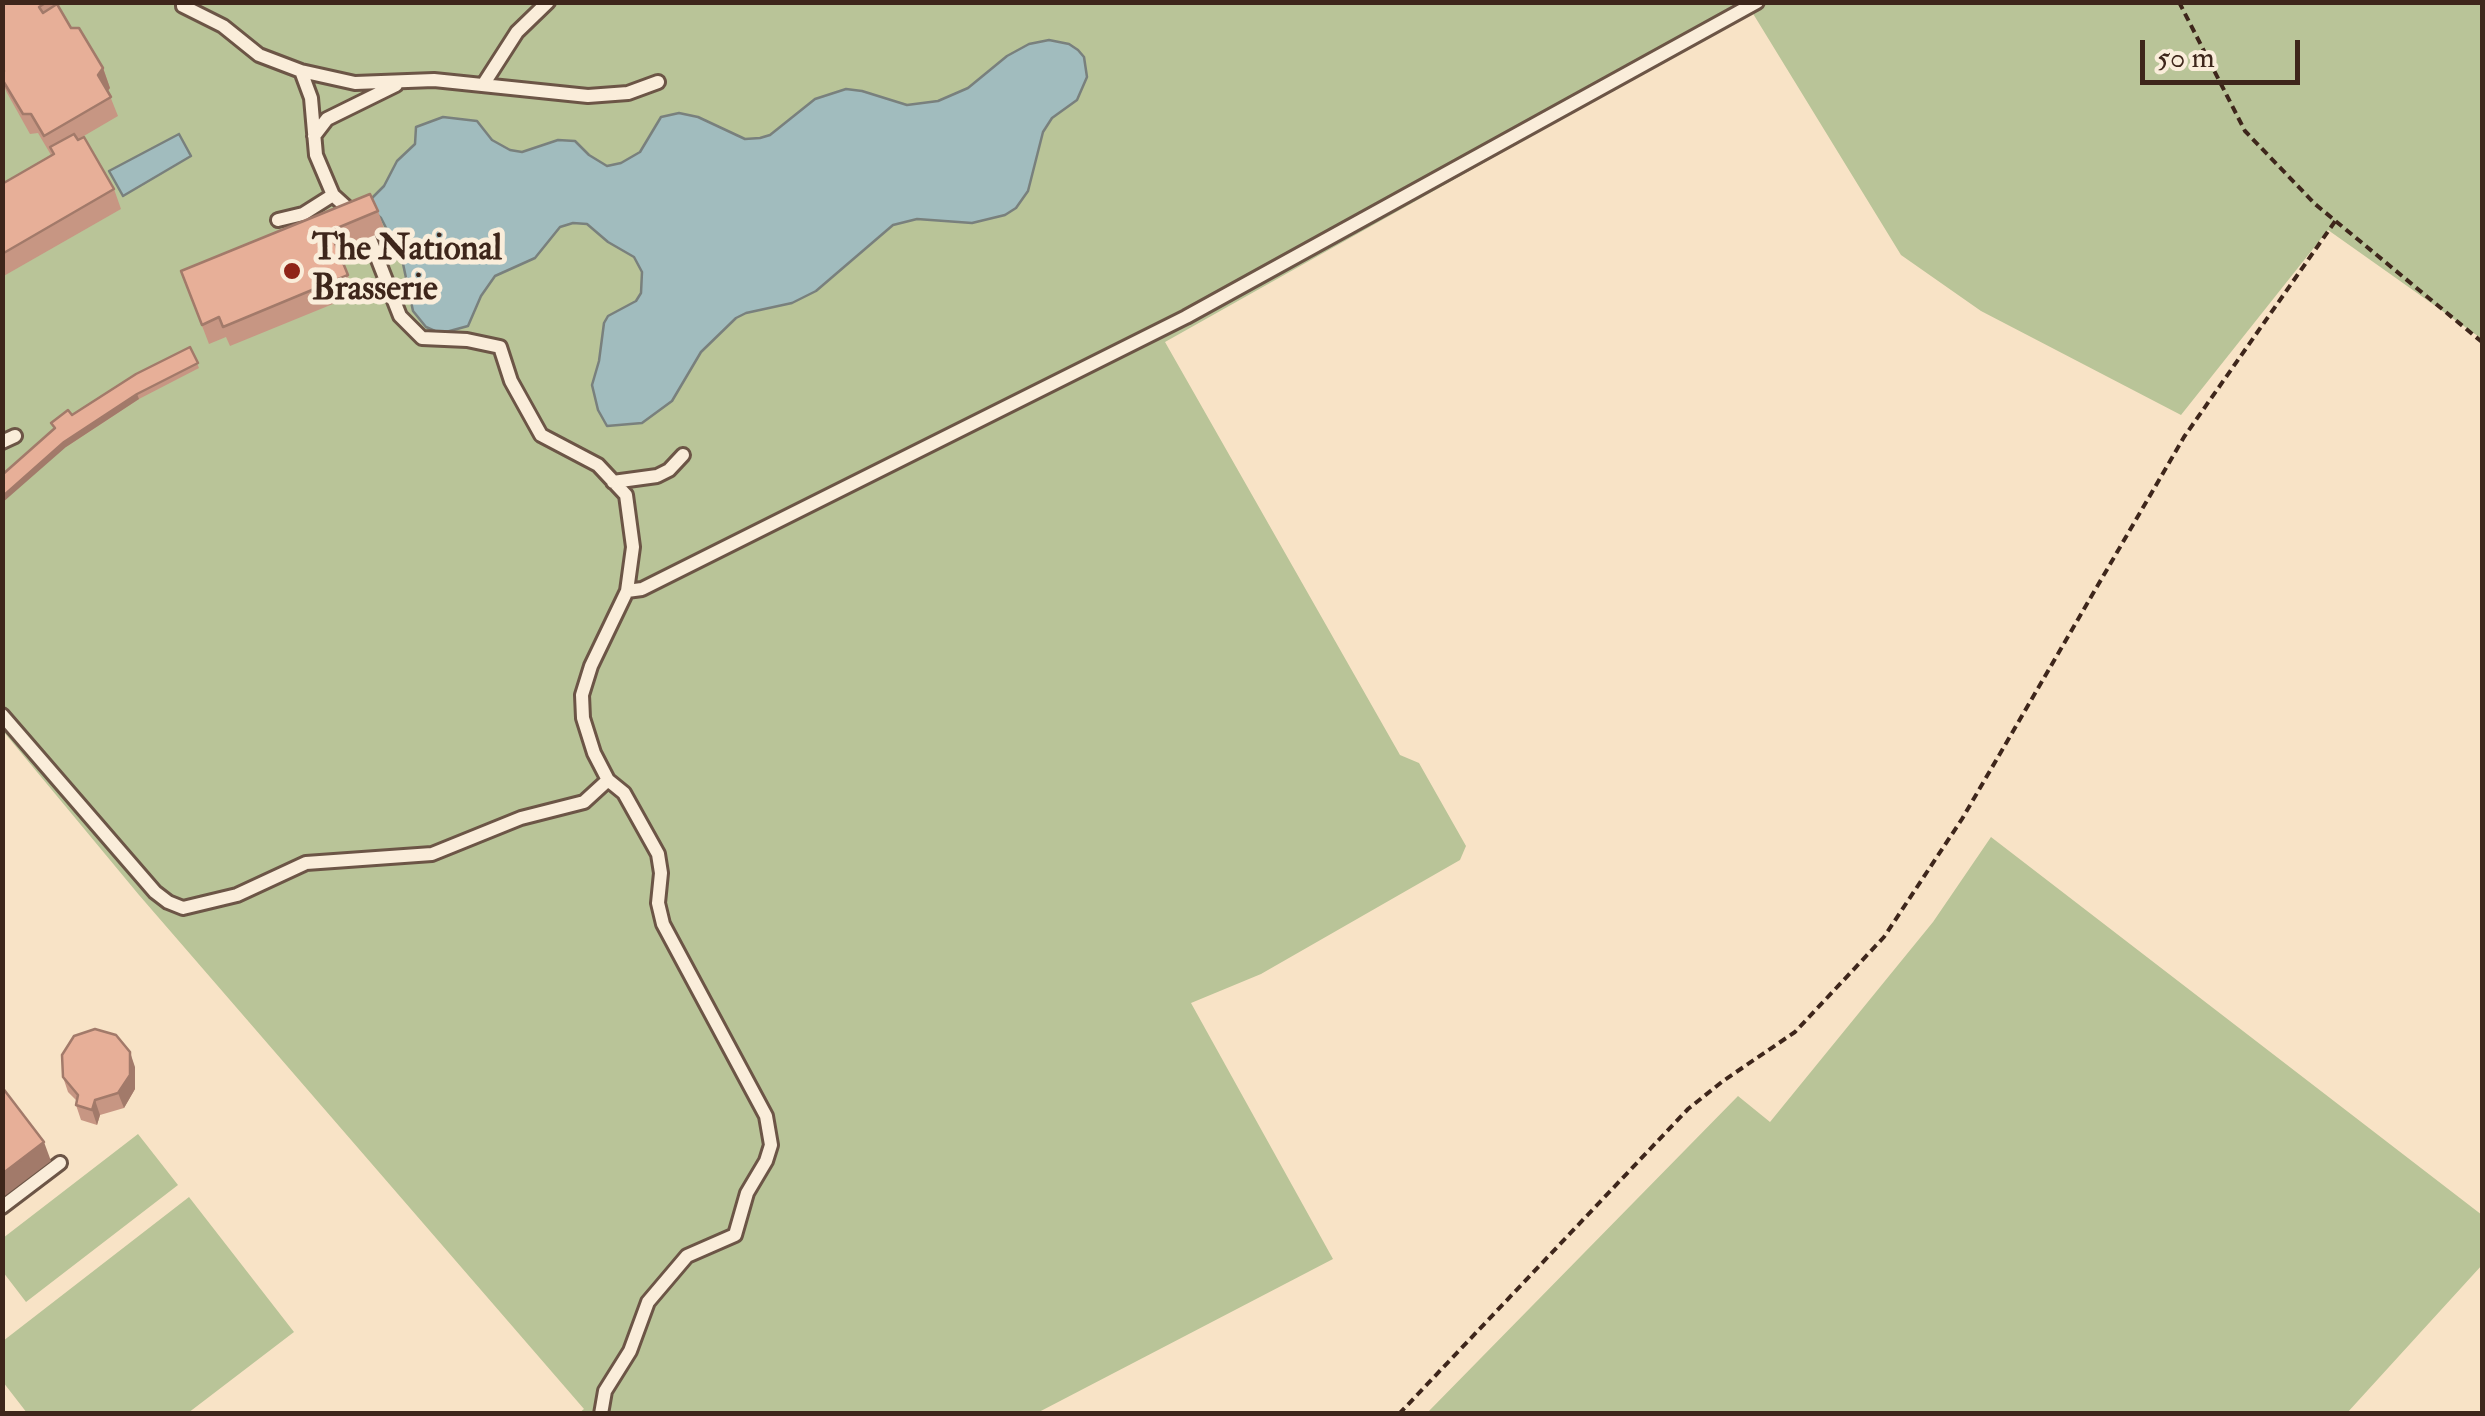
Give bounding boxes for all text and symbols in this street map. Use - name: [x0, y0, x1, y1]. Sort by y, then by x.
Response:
- scale bar: [2145, 20, 2305, 82]
- text: 50 m: [2157, 39, 2215, 76]
- place label: The National Brasserie: [312, 230, 502, 312]
- marker: The National Brasserie: [281, 260, 303, 282]

